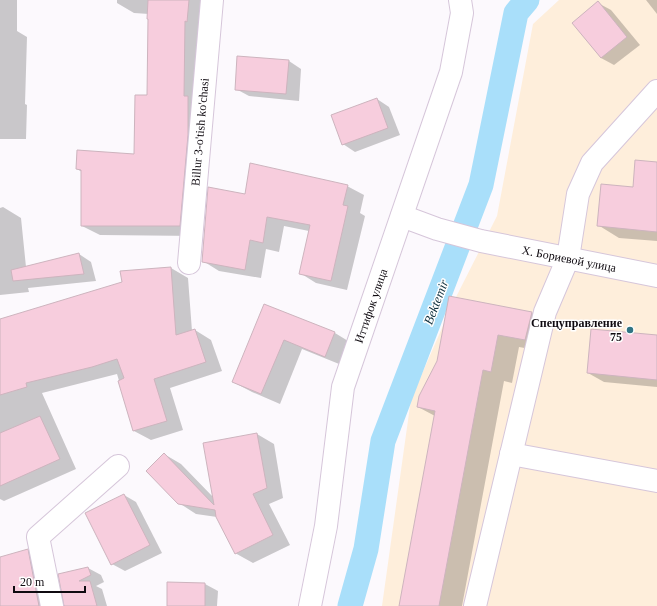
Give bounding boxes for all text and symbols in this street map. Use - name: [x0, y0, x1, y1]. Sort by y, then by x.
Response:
- street label: Billur 3-o'tish ko'chasi: [188, 77, 212, 187]
- street label: Х. Бориевой улица: [521, 243, 618, 275]
- street label: Иттифок улица: [352, 266, 391, 345]
- water label: Bektemir: [421, 277, 452, 327]
- place label: Спецуправление 75: [531, 316, 623, 344]
- marker: Спецуправление 75: [625, 325, 635, 335]
- scale bar: [14, 568, 85, 594]
- text: 20 m: [20, 575, 45, 589]

